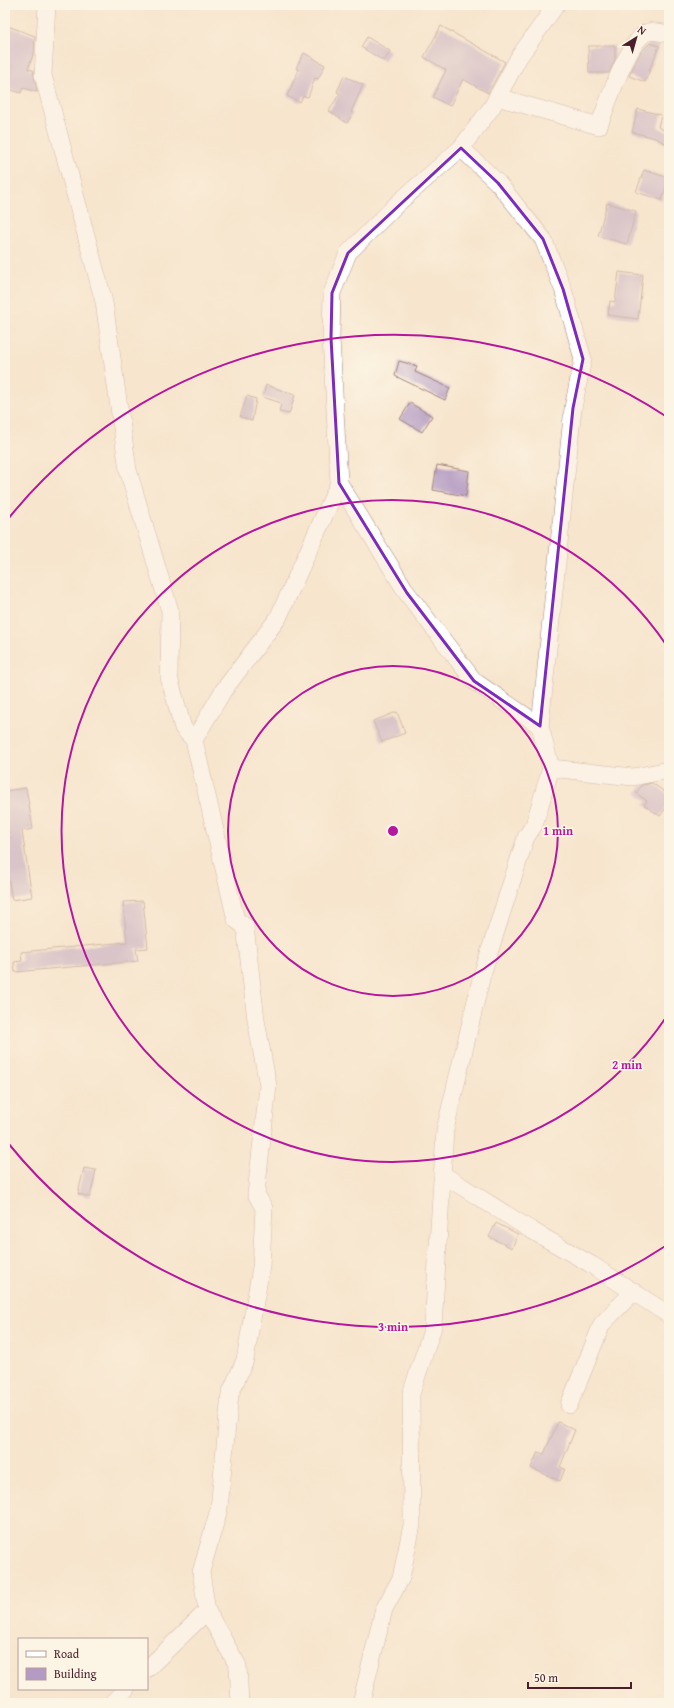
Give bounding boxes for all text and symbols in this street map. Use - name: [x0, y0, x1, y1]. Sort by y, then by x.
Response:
- north arrow: [616, 18, 656, 58]
- text: N: [634, 21, 650, 39]
- text: 1 min: [543, 822, 573, 839]
- centre of rings: [386, 824, 400, 838]
- text: 2 min: [612, 1056, 642, 1073]
- text: 3 min: [378, 1318, 408, 1335]
- legend: [18, 1638, 148, 1690]
- text: Road: [54, 1645, 80, 1662]
- scale bar: [528, 1664, 631, 1690]
- text: Building: [54, 1665, 97, 1682]
- text: 50 m: [534, 1669, 558, 1686]

